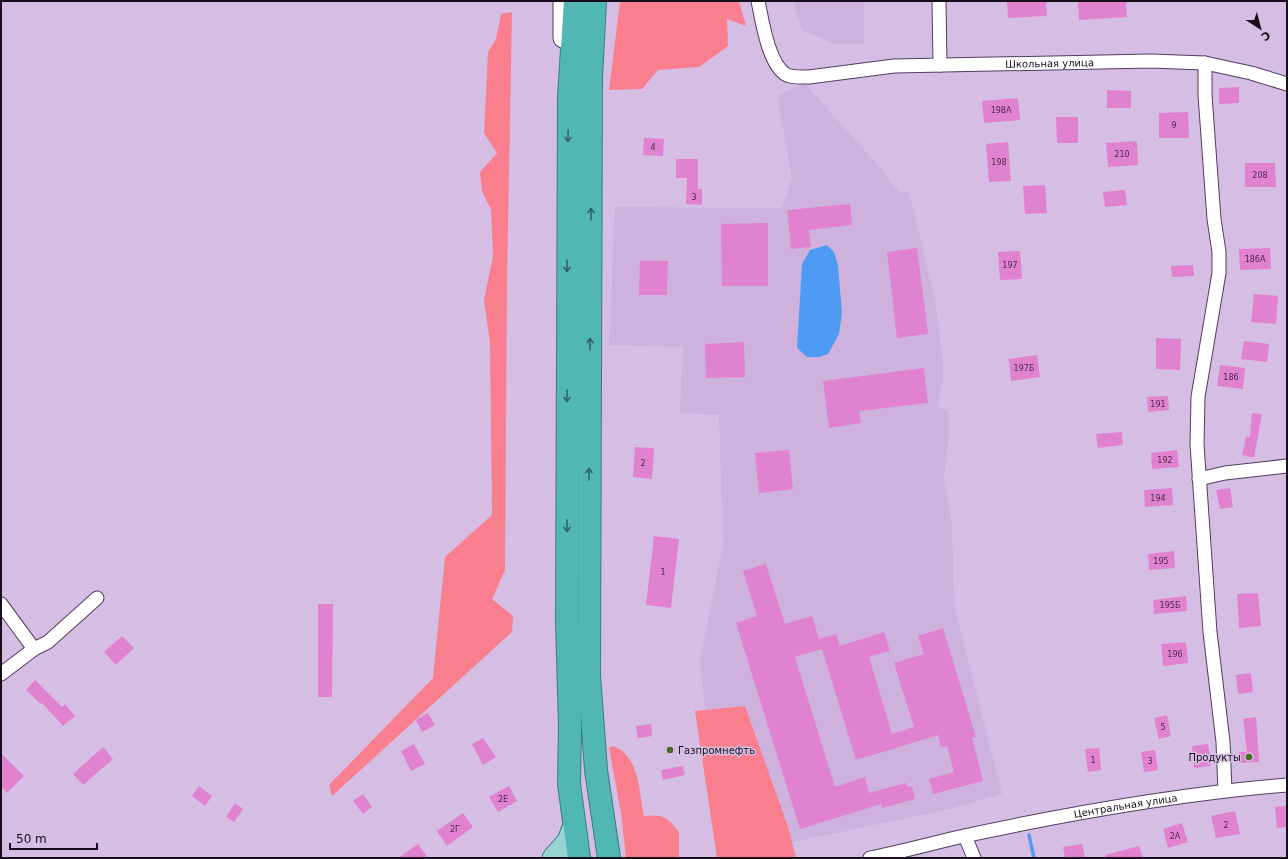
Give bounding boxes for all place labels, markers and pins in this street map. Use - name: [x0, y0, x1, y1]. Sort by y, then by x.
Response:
- marker: Газпромнефть: [665, 745, 675, 755]
- place label: Газпромнефть: [678, 745, 755, 756]
- place label: Продукты: [1188, 752, 1241, 763]
- marker: Продукты: [1244, 752, 1254, 762]

